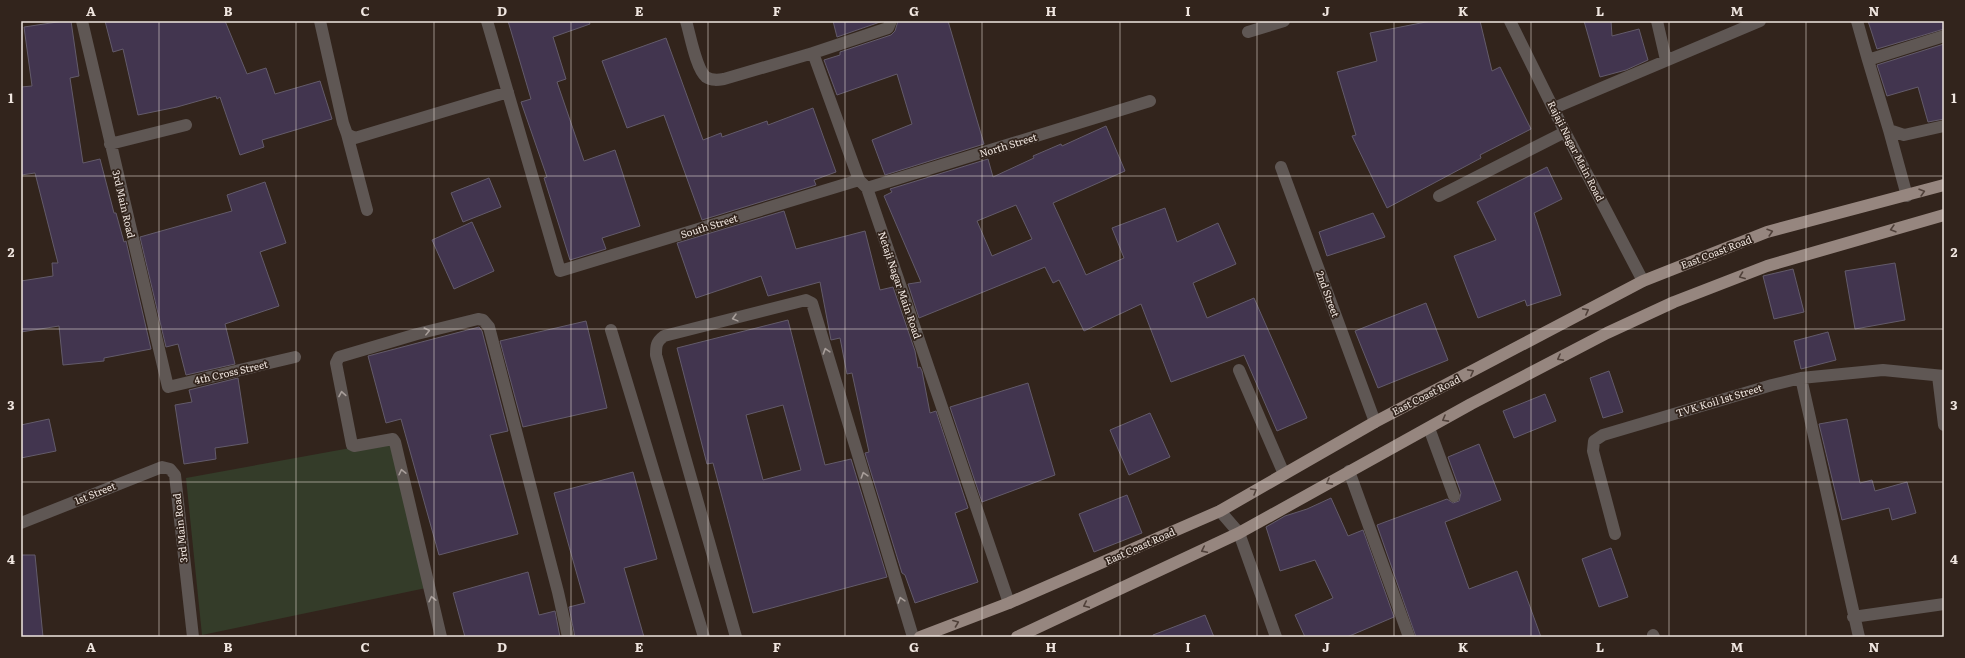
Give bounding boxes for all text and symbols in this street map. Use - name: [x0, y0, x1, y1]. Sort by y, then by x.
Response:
- text: A: [86, 1, 96, 20]
- text: B: [224, 1, 233, 20]
- text: C: [360, 1, 370, 20]
- text: D: [497, 1, 507, 20]
- text: E: [635, 1, 644, 20]
- text: F: [773, 1, 781, 20]
- text: G: [909, 1, 919, 20]
- text: H: [1046, 1, 1057, 20]
- text: I: [1185, 1, 1191, 20]
- text: J: [1322, 1, 1330, 20]
- text: K: [1458, 1, 1469, 20]
- text: L: [1596, 1, 1604, 20]
- text: M: [1731, 1, 1744, 20]
- text: N: [1869, 1, 1880, 20]
- text: 1: [8, 88, 14, 107]
- text: 1: [1951, 88, 1957, 107]
- street label: Rajaji Nagar Main Road: [1545, 98, 1608, 204]
- street label: North Street: [977, 129, 1039, 160]
- street label: 3rd Main Road: [109, 168, 140, 239]
- one-way arrow: [1919, 188, 1926, 197]
- street label: South Street: [678, 210, 739, 241]
- one-way arrow: [1890, 224, 1897, 233]
- one-way arrow: [1766, 228, 1773, 237]
- street label: Netaji Nagar Main Road: [875, 229, 926, 341]
- street label: East Coast Road: [1678, 231, 1754, 272]
- text: 2: [8, 242, 15, 261]
- text: 2: [1951, 242, 1958, 261]
- street label: 2nd Street: [1313, 269, 1344, 319]
- one-way arrow: [1739, 271, 1746, 279]
- one-way arrow: [1582, 308, 1589, 315]
- one-way arrow: [731, 313, 738, 322]
- one-way arrow: [423, 328, 430, 336]
- one-way arrow: [822, 347, 831, 354]
- one-way arrow: [1557, 353, 1564, 360]
- street label: 4th Cross Street: [193, 356, 269, 387]
- one-way arrow: [1467, 369, 1475, 377]
- street label: East Coast Road: [1389, 371, 1463, 418]
- street label: TVK Koil 1st Street: [1674, 379, 1764, 420]
- one-way arrow: [338, 391, 346, 397]
- text: 3: [7, 395, 15, 414]
- text: 3: [1950, 395, 1958, 414]
- one-way arrow: [1442, 414, 1449, 421]
- one-way arrow: [399, 469, 407, 476]
- one-way arrow: [860, 472, 869, 479]
- street label: 1st Street: [72, 478, 118, 508]
- one-way arrow: [1325, 478, 1333, 485]
- one-way arrow: [1250, 489, 1257, 496]
- street label: 3rd Main Road: [168, 493, 191, 563]
- street label: East Coast Road: [1102, 523, 1177, 568]
- one-way arrow: [1201, 545, 1208, 553]
- text: 4: [7, 549, 15, 568]
- text: 4: [1950, 549, 1958, 568]
- one-way arrow: [428, 596, 436, 602]
- one-way arrow: [897, 596, 906, 603]
- one-way arrow: [1083, 600, 1091, 608]
- one-way arrow: [953, 620, 960, 628]
- text: A: [86, 637, 96, 656]
- text: B: [224, 637, 233, 656]
- text: C: [360, 637, 370, 656]
- text: D: [497, 637, 507, 656]
- text: E: [635, 637, 644, 656]
- text: F: [773, 637, 781, 656]
- text: G: [909, 637, 919, 656]
- text: H: [1046, 637, 1057, 656]
- text: I: [1185, 637, 1191, 656]
- text: J: [1322, 637, 1330, 656]
- text: K: [1458, 637, 1469, 656]
- text: L: [1596, 637, 1604, 656]
- text: M: [1731, 637, 1744, 656]
- text: N: [1869, 637, 1880, 656]

